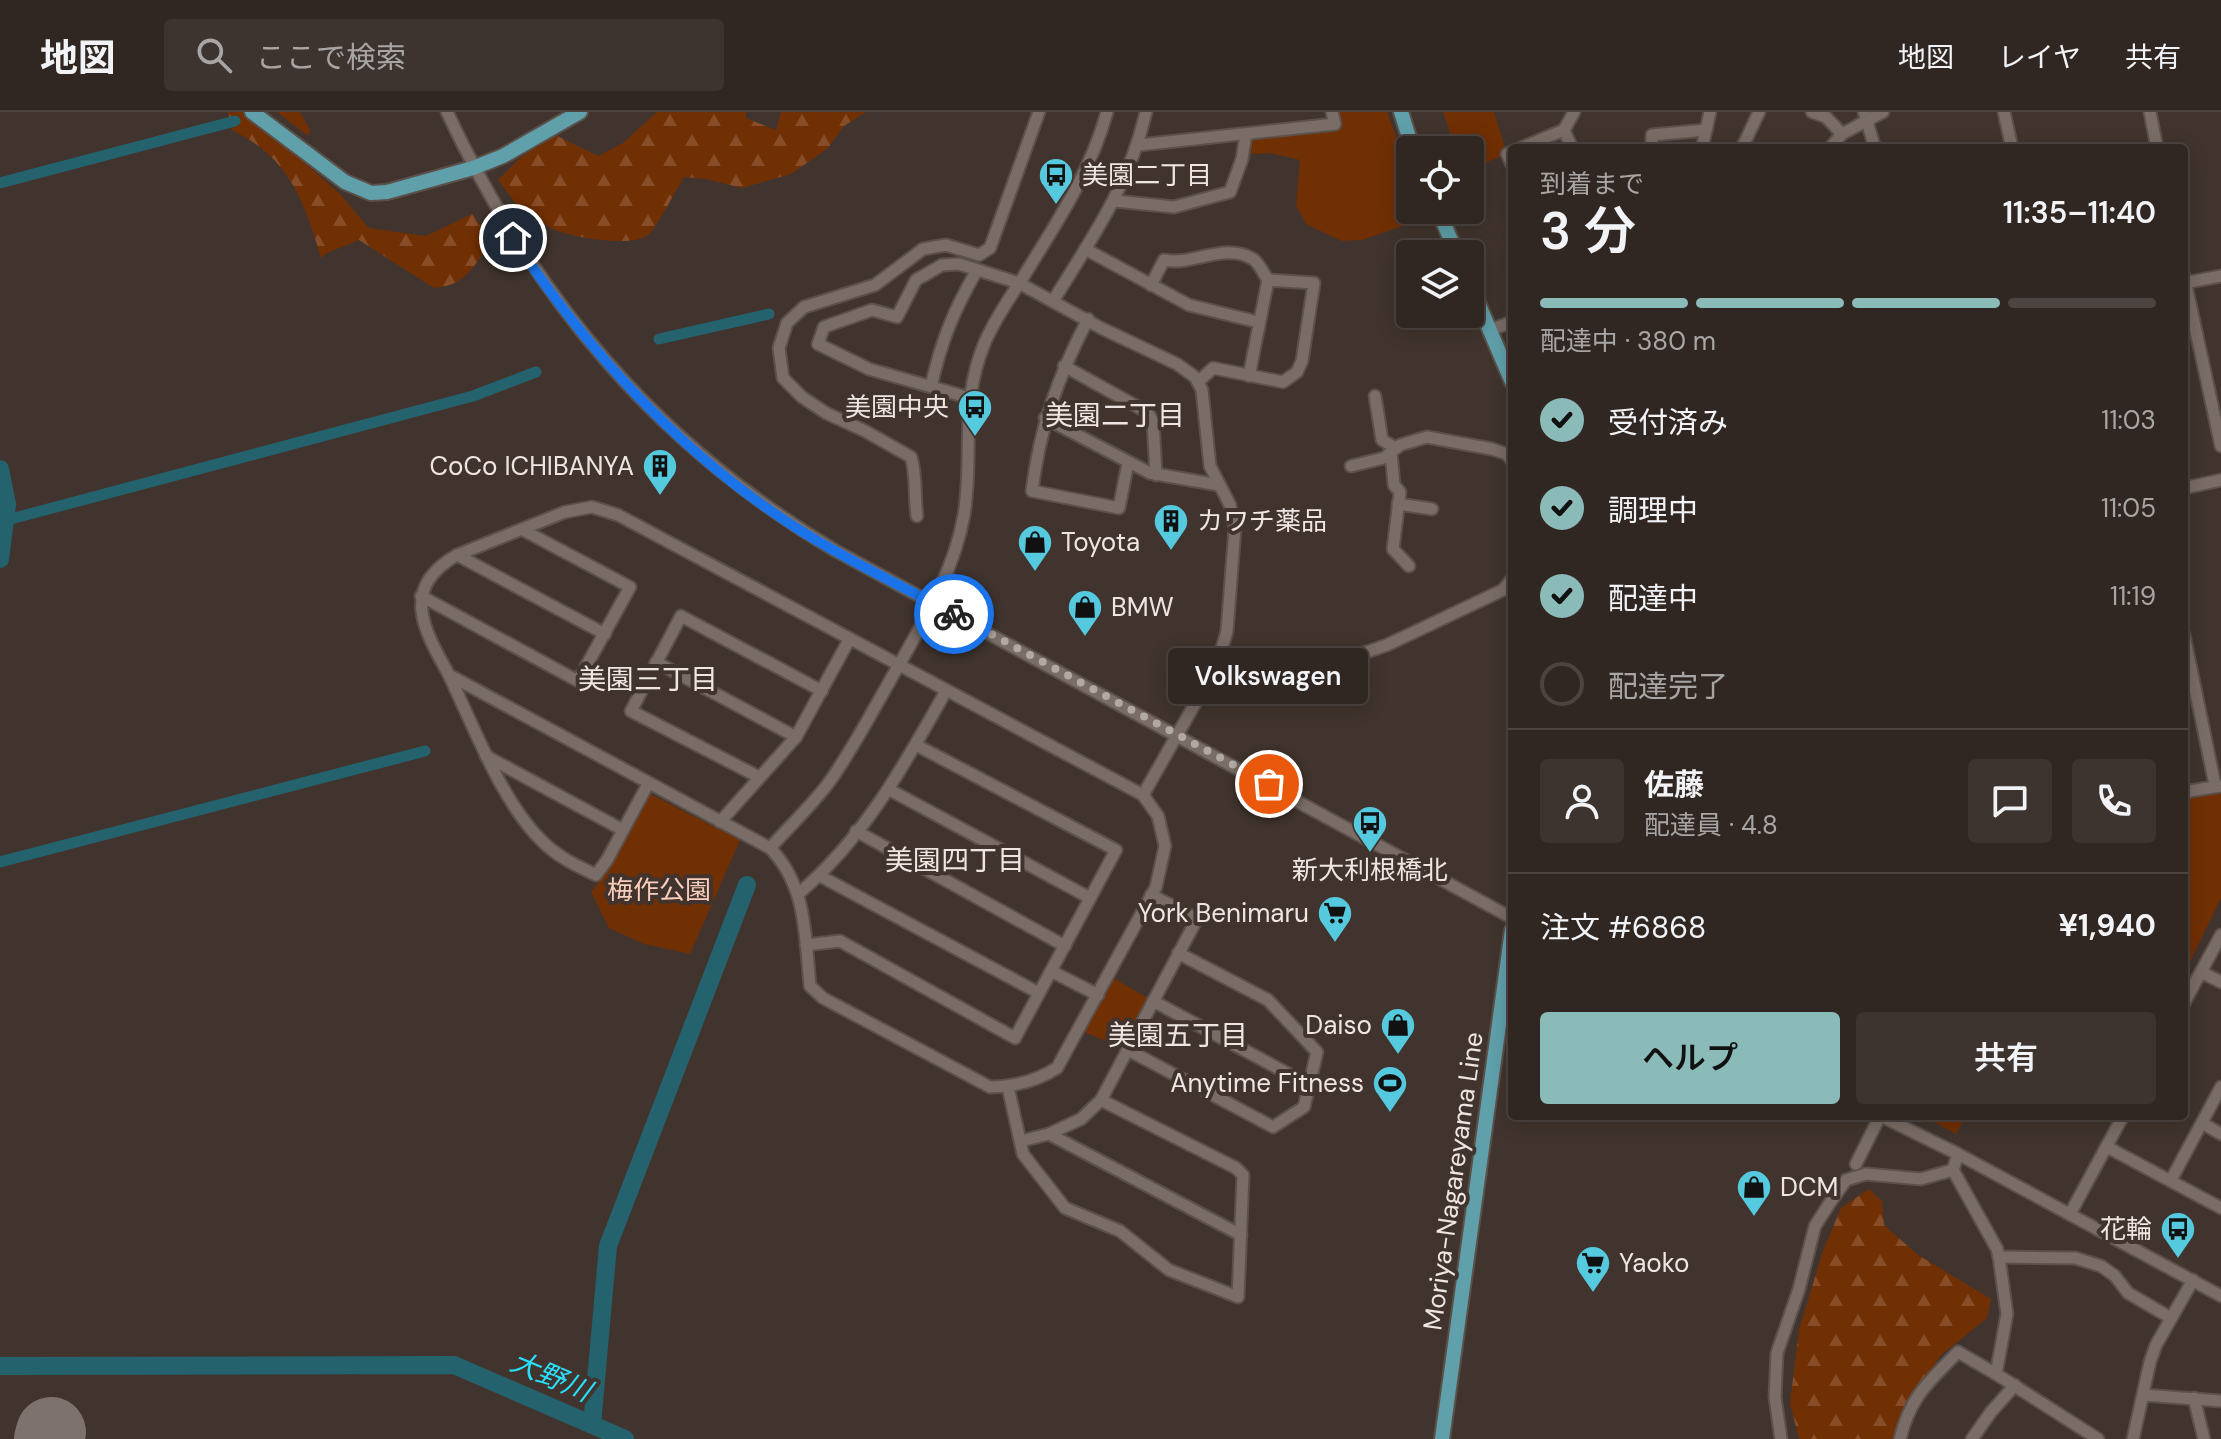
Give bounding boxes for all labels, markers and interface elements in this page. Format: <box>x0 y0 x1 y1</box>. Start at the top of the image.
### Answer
search box <box>164 19 724 91</box>
text: 地図 <box>40 33 116 83</box>
icon: search <box>192 33 236 77</box>
text: ここで検索 <box>256 38 406 77</box>
text: 地図 <box>1898 39 1954 76</box>
text: レイヤ <box>1998 39 2081 76</box>
text: 共有 <box>2125 39 2181 76</box>
map controls <box>1396 136 1484 328</box>
button: locate <box>1396 136 1484 224</box>
bus stop icon: 美園二丁目 <box>1037 156 1075 206</box>
place label: 美園二丁目 <box>1082 158 1212 192</box>
text: 到着まで <box>1540 167 1644 201</box>
text: 11:35–11:40 <box>2003 193 2156 232</box>
text: 3 分 <box>1540 197 1636 265</box>
pin <box>479 204 547 272</box>
icon: home <box>491 216 535 260</box>
button: layers <box>1396 240 1484 328</box>
text: 配達中 · 380 m <box>1540 324 1716 358</box>
bus stop icon: 美園中央 <box>956 388 994 438</box>
place label: 美園中央 <box>845 390 949 424</box>
district label: 美園二丁目 <box>1045 397 1185 434</box>
icon: check <box>1540 398 1584 442</box>
text: 受付済み <box>1608 403 1728 442</box>
text: 11:03 <box>2101 403 2156 437</box>
building icon: CoCo ICHIBANYA <box>641 447 679 497</box>
place label: CoCo ICHIBANYA <box>429 449 634 483</box>
icon: check <box>1540 486 1584 530</box>
text: 調理中 <box>1608 491 1698 530</box>
text: 11:05 <box>2101 491 2156 525</box>
building icon: カワチ薬品 <box>1152 502 1190 552</box>
place label: カワチ薬品 <box>1197 504 1327 538</box>
shop icon: Toyota <box>1016 523 1054 573</box>
place label: Toyota <box>1061 525 1140 559</box>
courier <box>914 574 994 654</box>
icon: check <box>1540 574 1584 618</box>
text: 配達中 <box>1608 579 1698 618</box>
text: 11:19 <box>2110 579 2156 613</box>
shop icon: BMW <box>1066 588 1104 638</box>
place label: BMW <box>1111 590 1174 624</box>
icon: bike <box>932 592 976 636</box>
callout: Volkswagen <box>1169 648 1369 704</box>
text: Volkswagen <box>1195 659 1341 693</box>
district label: 美園三丁目 <box>578 661 718 698</box>
text: 配達完了 <box>1608 667 1728 706</box>
pin <box>1235 750 1303 818</box>
button: person <box>1540 759 1624 843</box>
button: chat <box>1968 759 2052 843</box>
button: phone <box>2072 759 2156 843</box>
icon: bag <box>1247 762 1291 806</box>
text: 佐藤 <box>1644 765 1704 804</box>
bus stop icon: 新大利根橋北 <box>1351 804 1389 854</box>
text: 配達員 · 4.8 <box>1644 808 1778 842</box>
district label: 美園四丁目 <box>885 842 1025 879</box>
place label: 新大利根橋北 <box>1292 853 1448 887</box>
park label: 梅作公園 <box>607 873 711 907</box>
supermarket icon: York Benimaru <box>1316 894 1354 944</box>
place label: York Benimaru <box>1138 896 1309 930</box>
text: ¥1,940 <box>2059 906 2156 945</box>
text: 注文 #6868 <box>1540 908 1706 947</box>
shop icon: Daiso <box>1379 1006 1417 1056</box>
place label: Daiso <box>1305 1008 1372 1042</box>
button: ヘルプ <box>1540 1012 1840 1104</box>
button: 共有 <box>1856 1012 2156 1104</box>
district label: 美園五丁目 <box>1108 1017 1248 1054</box>
street label: Moriya-Nagareyama Line <box>1415 1030 1491 1332</box>
sports icon: Anytime Fitness <box>1371 1064 1409 1114</box>
place label: Anytime Fitness <box>1170 1066 1364 1100</box>
shop icon: DCM <box>1735 1168 1773 1218</box>
place label: DCM <box>1780 1170 1838 1204</box>
bus stop icon: 花輪 <box>2159 1210 2197 1260</box>
place label: 花輪 <box>2100 1212 2152 1246</box>
supermarket icon: Yaoko <box>1574 1244 1612 1294</box>
place label: Yaoko <box>1619 1246 1689 1280</box>
water label: 大野川 <box>505 1343 599 1411</box>

